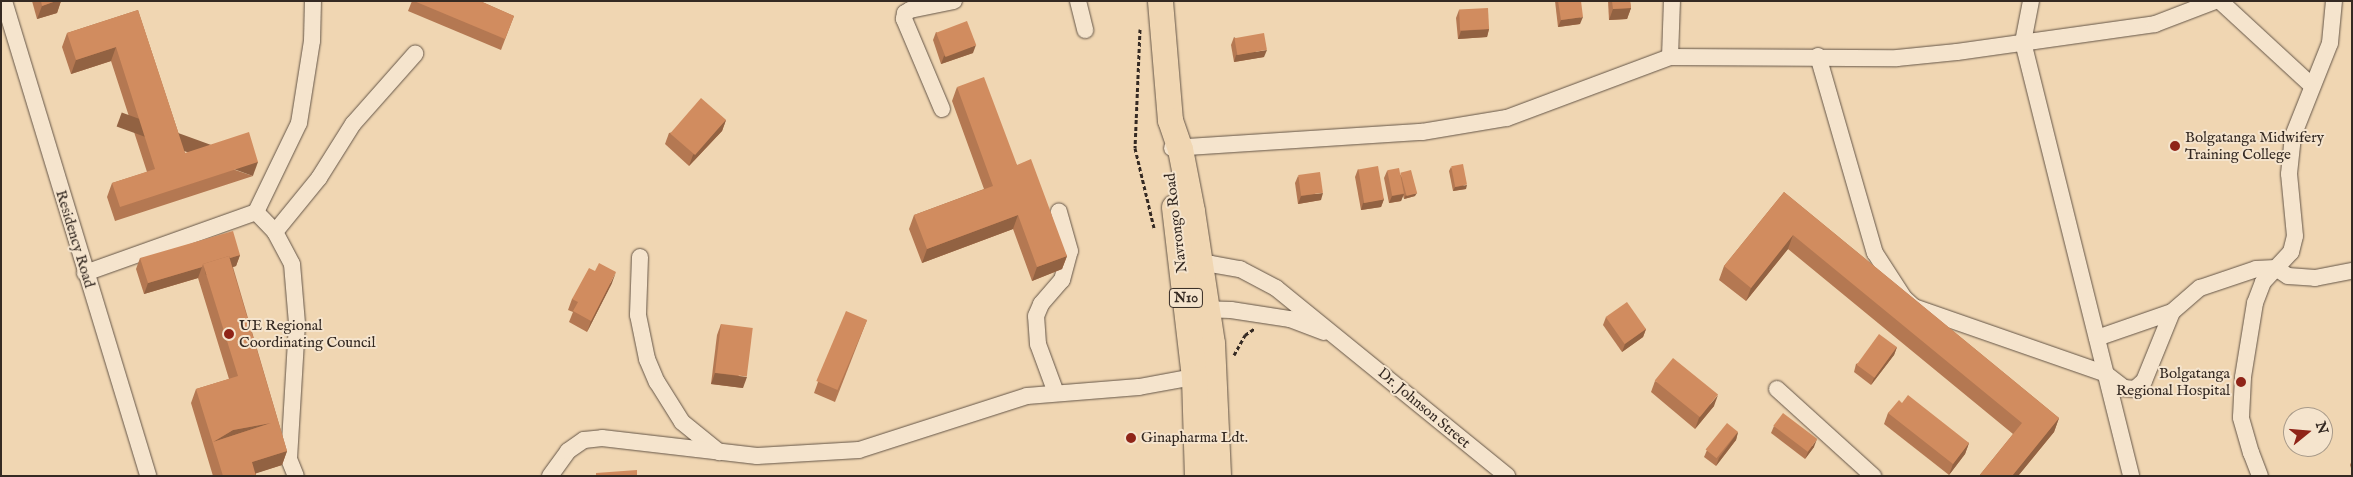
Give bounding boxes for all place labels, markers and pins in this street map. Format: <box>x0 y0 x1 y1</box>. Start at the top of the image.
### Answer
place label: Bolgatanga Midwifery Training College <box>2185 128 2324 163</box>
marker: Bolgatanga Midwifery Training College <box>2169 140 2181 152</box>
place label: UE Regional Coordinating Council <box>239 316 375 351</box>
marker: UE Regional Coordinating Council <box>223 328 235 340</box>
place label: Bolgatanga Regional Hospital <box>2116 364 2230 399</box>
marker: Bolgatanga Regional Hospital <box>2234 375 2248 389</box>
place label: Ginapharma Ldt. <box>1141 429 1248 447</box>
marker: Ginapharma Ldt. <box>1125 432 1137 444</box>

